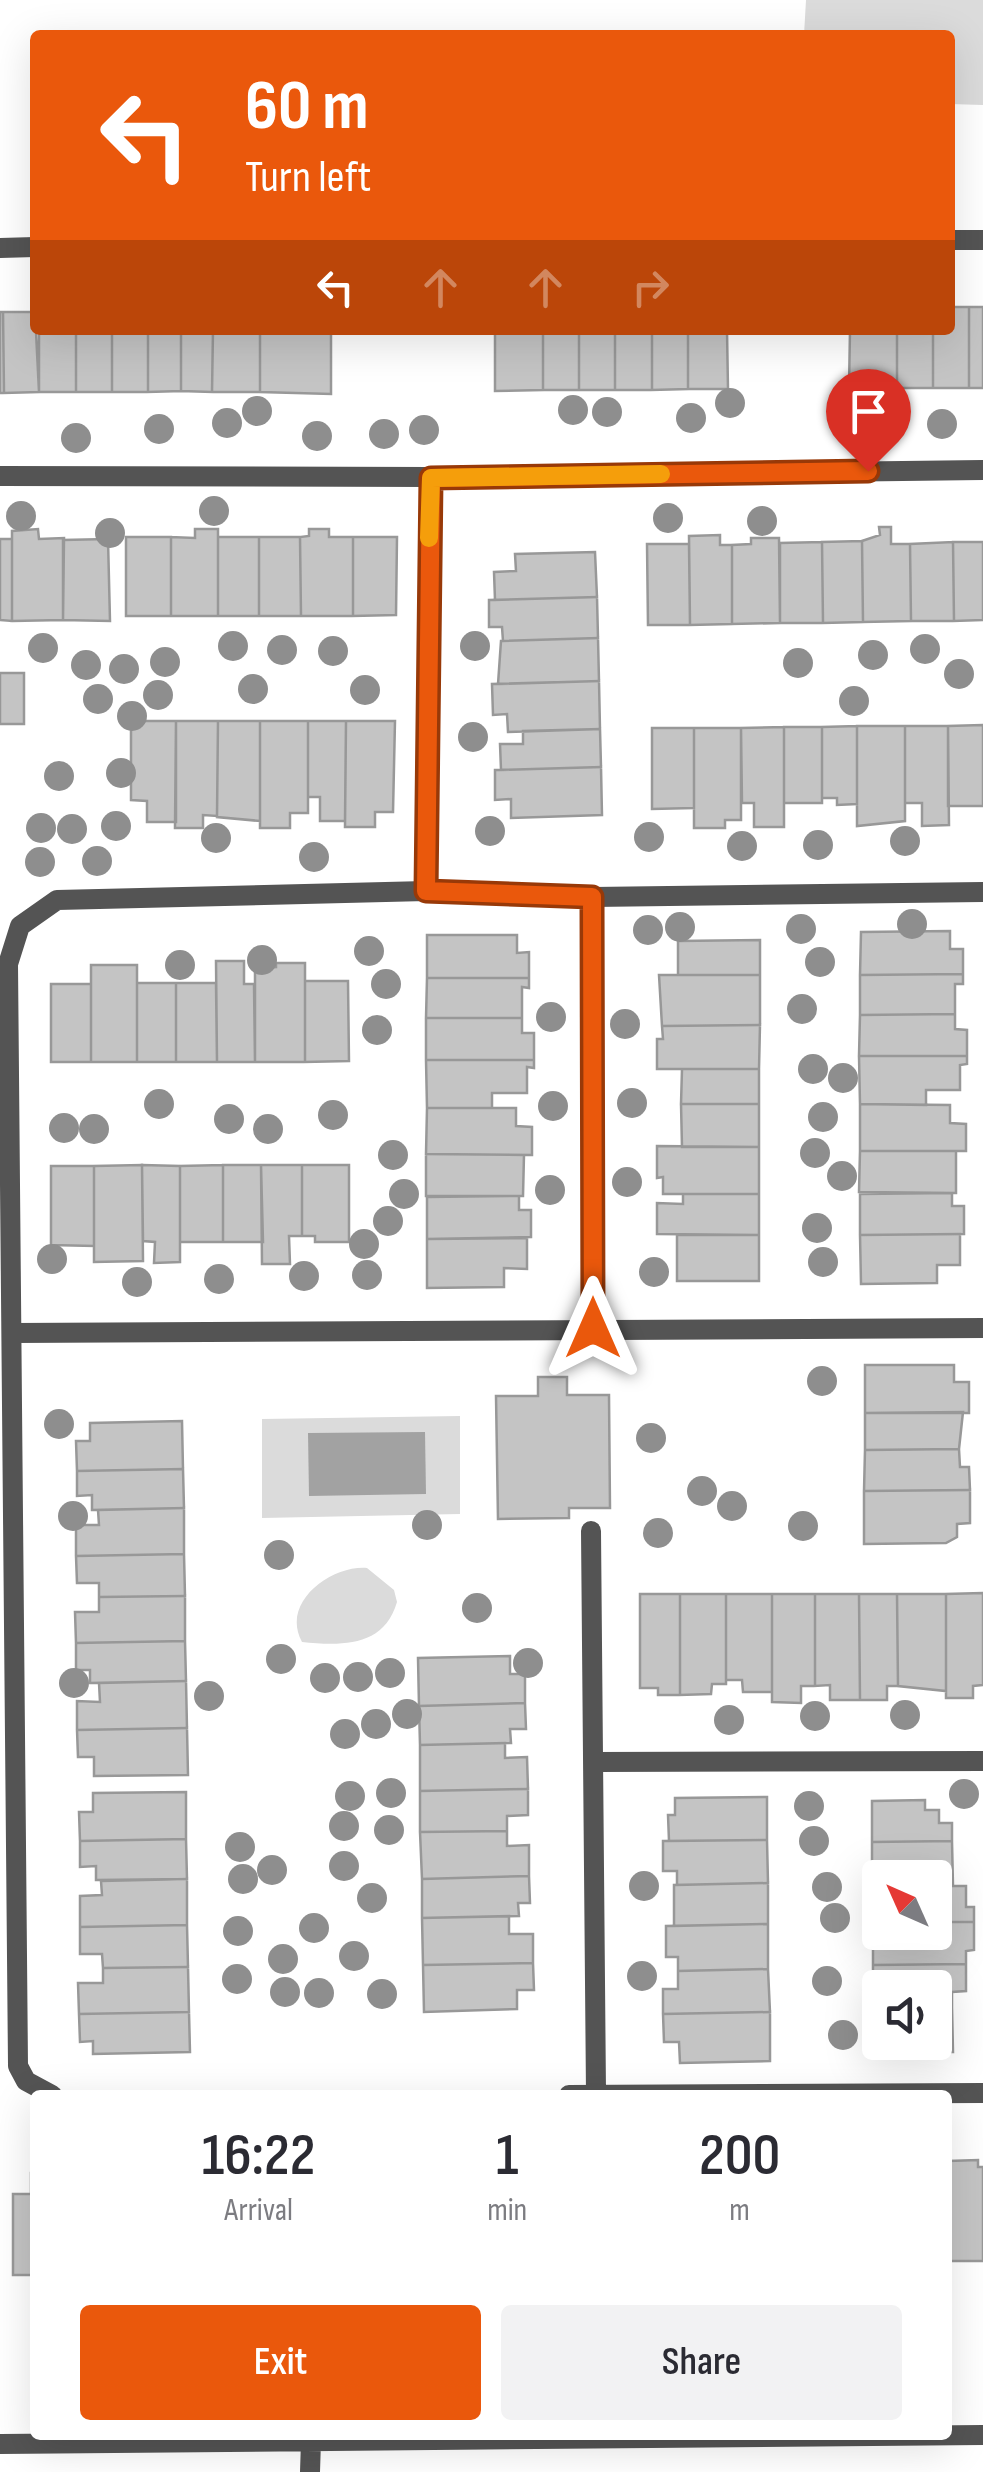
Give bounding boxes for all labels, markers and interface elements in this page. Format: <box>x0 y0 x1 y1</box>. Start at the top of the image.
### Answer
text: 60 m <box>245 65 369 149</box>
icon: left <box>80 70 210 200</box>
text: Turn left <box>245 150 371 205</box>
icon: left <box>308 260 363 315</box>
icon: ahead <box>413 260 468 315</box>
icon: ahead <box>518 260 573 315</box>
icon: right <box>623 260 678 315</box>
pin <box>826 369 911 472</box>
icon: arrive <box>841 384 896 439</box>
position arrow <box>541 1276 645 1380</box>
north arrow <box>862 1860 952 1950</box>
map controls <box>862 1860 952 2060</box>
button: sound <box>862 1970 952 2060</box>
text: 16:22 <box>202 2120 315 2192</box>
text: 1 <box>496 2120 518 2192</box>
text: 200 <box>699 2120 780 2192</box>
text: Arrival <box>224 2191 293 2230</box>
text: min <box>487 2191 527 2230</box>
text: m <box>729 2191 750 2230</box>
button: Exit <box>80 2305 481 2420</box>
button: Share <box>501 2305 902 2420</box>

